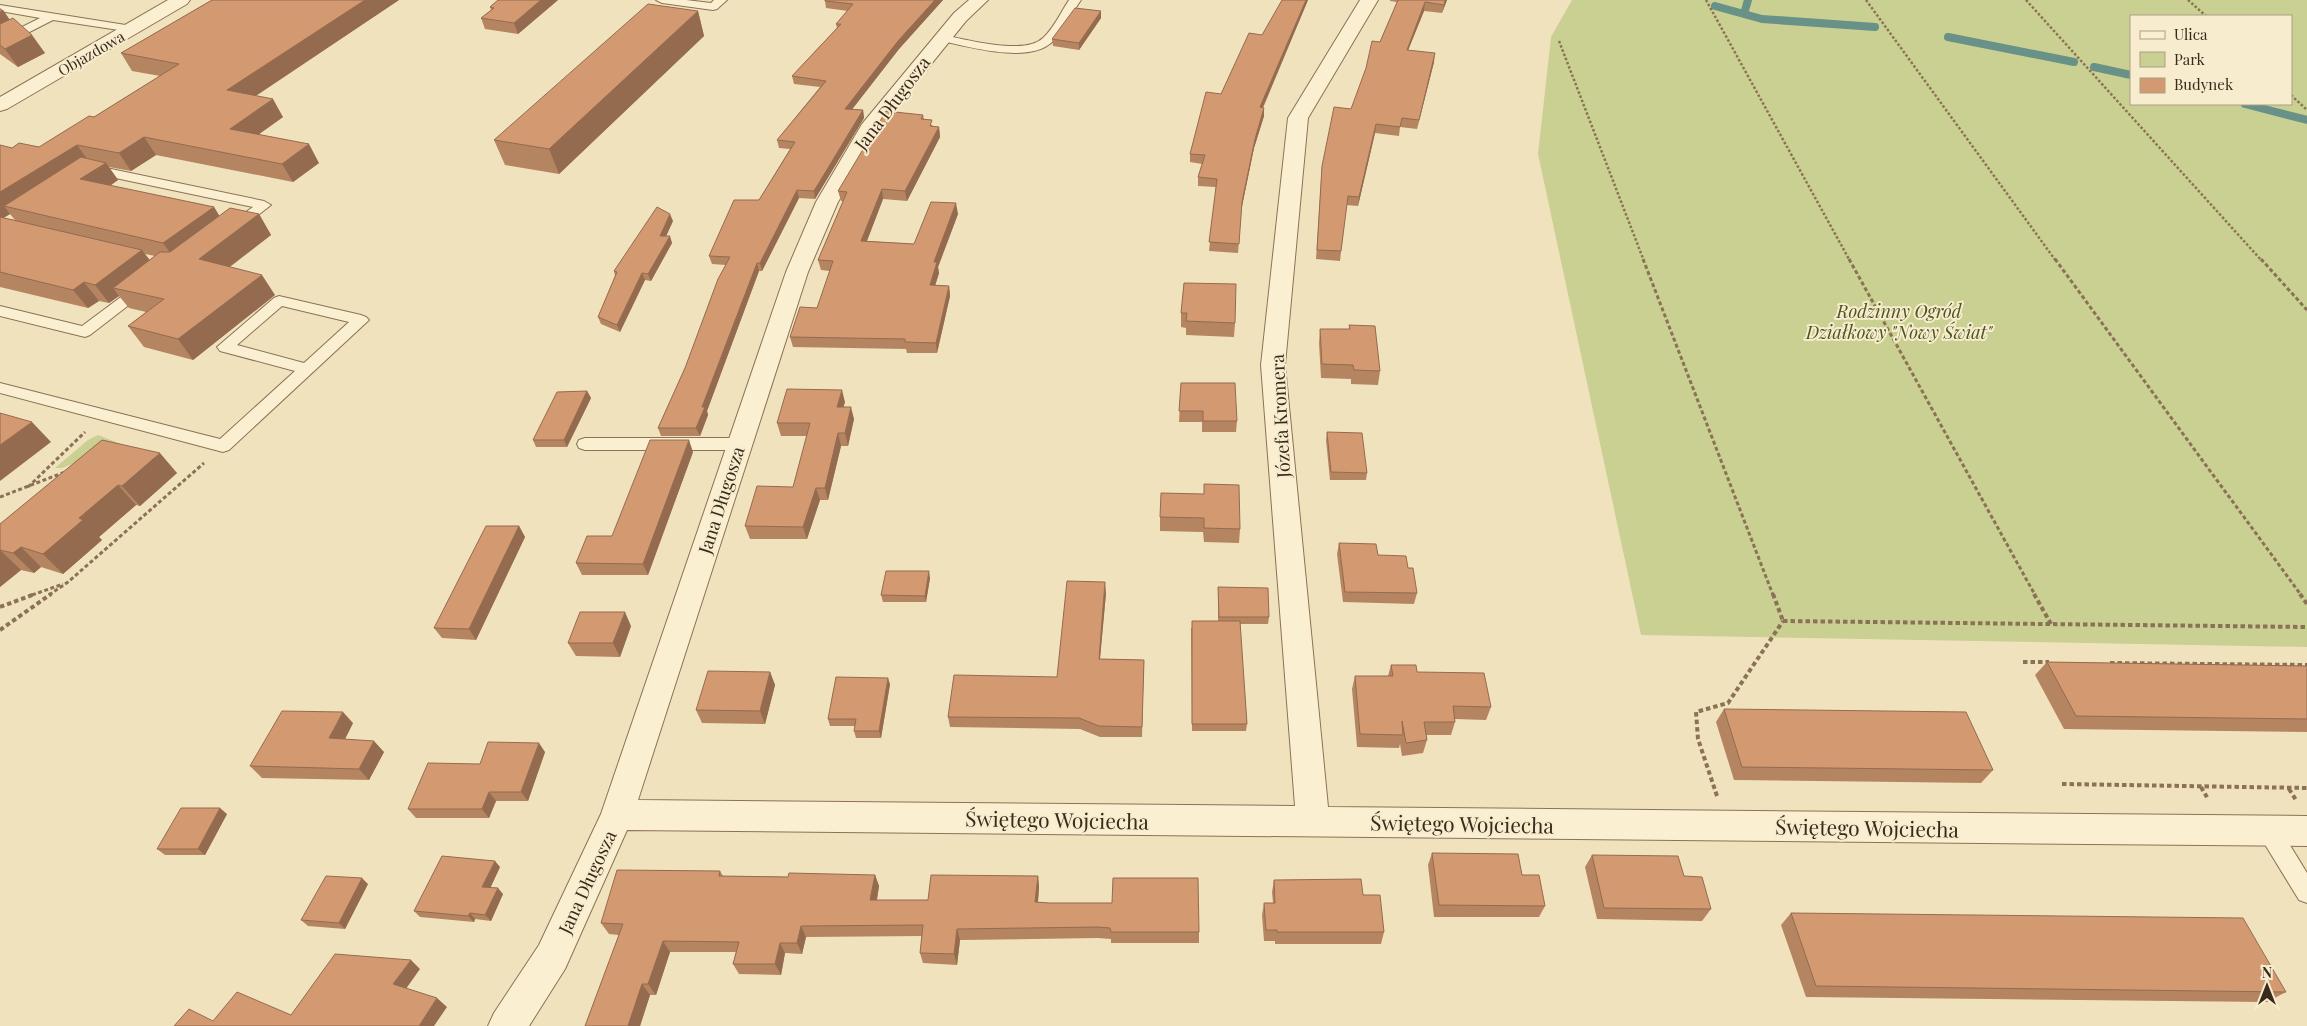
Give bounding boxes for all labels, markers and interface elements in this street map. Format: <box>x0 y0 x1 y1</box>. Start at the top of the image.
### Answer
legend <box>2130 15 2292 105</box>
text: Ulica <box>2174 24 2208 44</box>
street label: Objazdowa <box>54 26 128 80</box>
text: Park <box>2174 49 2206 69</box>
street label: Jana Długosza <box>848 51 935 156</box>
text: Budynek <box>2174 74 2234 94</box>
park label: Rodzinny Ogród Działkowy "Nowy Świat" <box>1805 299 1994 344</box>
street label: Józefa Kromera <box>1265 354 1295 479</box>
street label: Jana Długosza <box>692 443 750 558</box>
street label: Świętego Wojciecha <box>965 803 1150 835</box>
street label: Świętego Wojciecha <box>1370 807 1555 839</box>
street label: Świętego Wojciecha <box>1775 811 1960 843</box>
street label: Jana Długosza <box>552 826 621 939</box>
north arrow <box>2242 961 2292 1011</box>
text: N <box>2262 963 2272 982</box>

